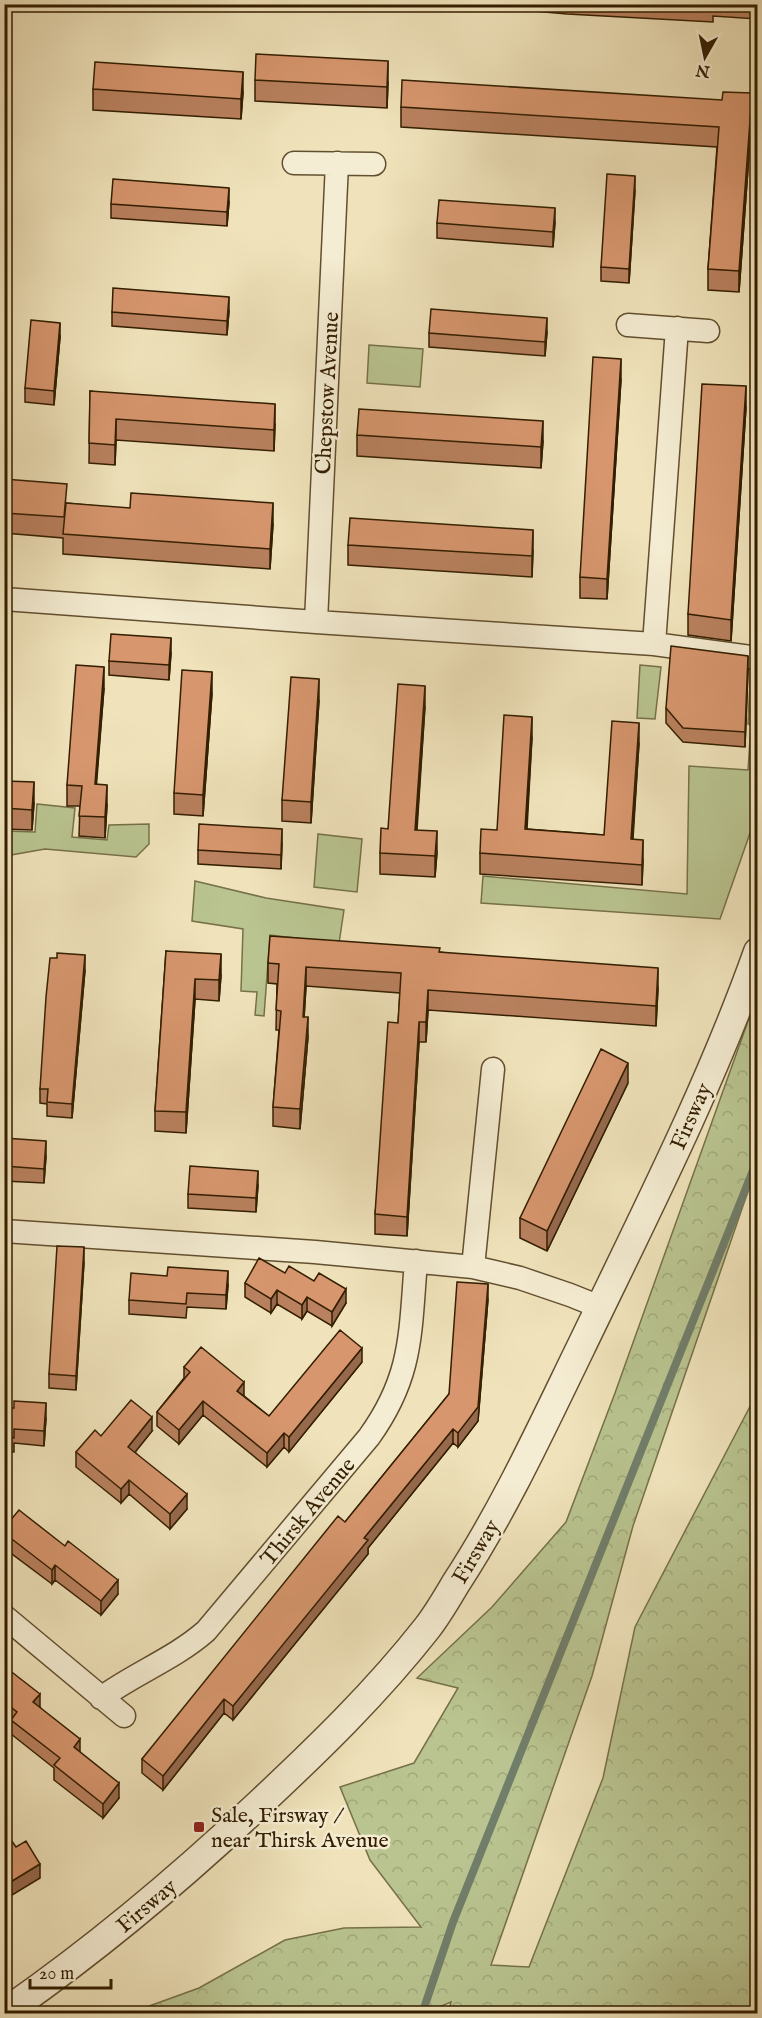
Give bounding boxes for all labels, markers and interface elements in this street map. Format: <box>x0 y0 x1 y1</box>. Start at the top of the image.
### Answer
north arrow <box>675 27 735 87</box>
text: N <box>694 59 712 81</box>
street label: Chepstow Avenue <box>310 311 346 475</box>
street label: Firsway <box>665 1079 719 1155</box>
street label: Thirsk Avenue <box>255 1452 362 1572</box>
street label: Firsway <box>447 1515 507 1589</box>
place label: Sale, Firsway / near Thirsk Avenue <box>211 1802 389 1855</box>
marker: Sale, Firsway / near Thirsk Avenue <box>192 1820 206 1834</box>
street label: Firsway <box>111 1873 183 1940</box>
scale bar <box>30 1952 111 1990</box>
text: 20 m <box>39 1963 74 1986</box>

